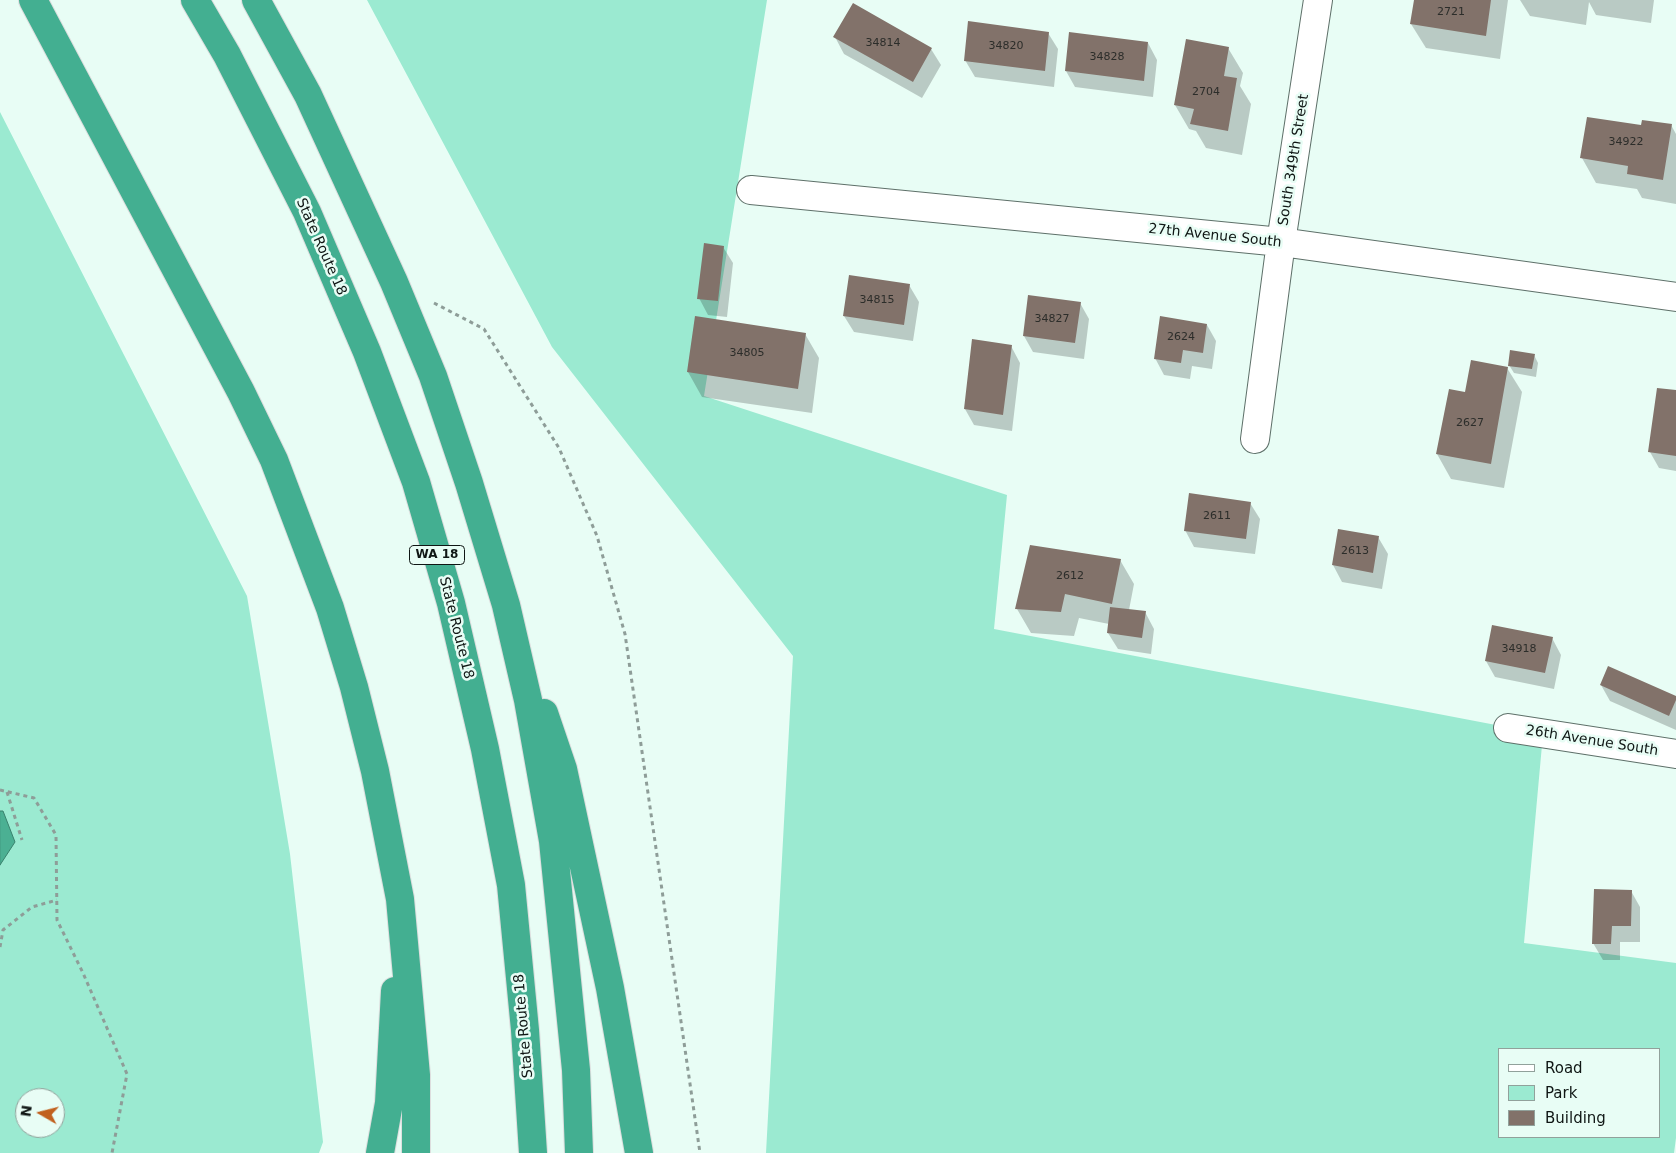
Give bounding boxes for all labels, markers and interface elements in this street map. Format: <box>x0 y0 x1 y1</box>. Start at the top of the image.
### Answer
house number: 2721 <box>1437 5 1465 19</box>
house number: 34814 <box>866 36 900 50</box>
house number: 34820 <box>989 39 1023 53</box>
house number: 34828 <box>1090 50 1124 64</box>
house number: 2704 <box>1192 85 1220 99</box>
street label: South 349th Street <box>1275 93 1313 227</box>
house number: 34922 <box>1609 135 1643 149</box>
street label: State Route 18 <box>292 196 350 298</box>
street label: 27th Avenue South <box>1148 221 1282 251</box>
house number: 34815 <box>860 293 894 307</box>
house number: 34827 <box>1035 312 1069 326</box>
house number: 2624 <box>1167 330 1195 344</box>
house number: 34805 <box>730 346 764 360</box>
house number: 2627 <box>1456 416 1484 430</box>
house number: 2611 <box>1203 509 1231 523</box>
house number: 2613 <box>1341 544 1369 558</box>
road number: WA 18 <box>410 546 464 564</box>
house number: 2612 <box>1056 569 1084 583</box>
street label: State Route 18 <box>435 575 477 681</box>
house number: 34918 <box>1502 642 1536 656</box>
street label: 26th Avenue South <box>1525 722 1659 760</box>
street label: State Route 18 <box>511 973 537 1079</box>
legend <box>1498 1048 1661 1138</box>
text: Road <box>1545 1059 1583 1077</box>
text: Park <box>1545 1084 1577 1102</box>
north arrow <box>15 1088 65 1138</box>
text: N <box>17 1104 35 1118</box>
text: Building <box>1545 1109 1606 1127</box>

